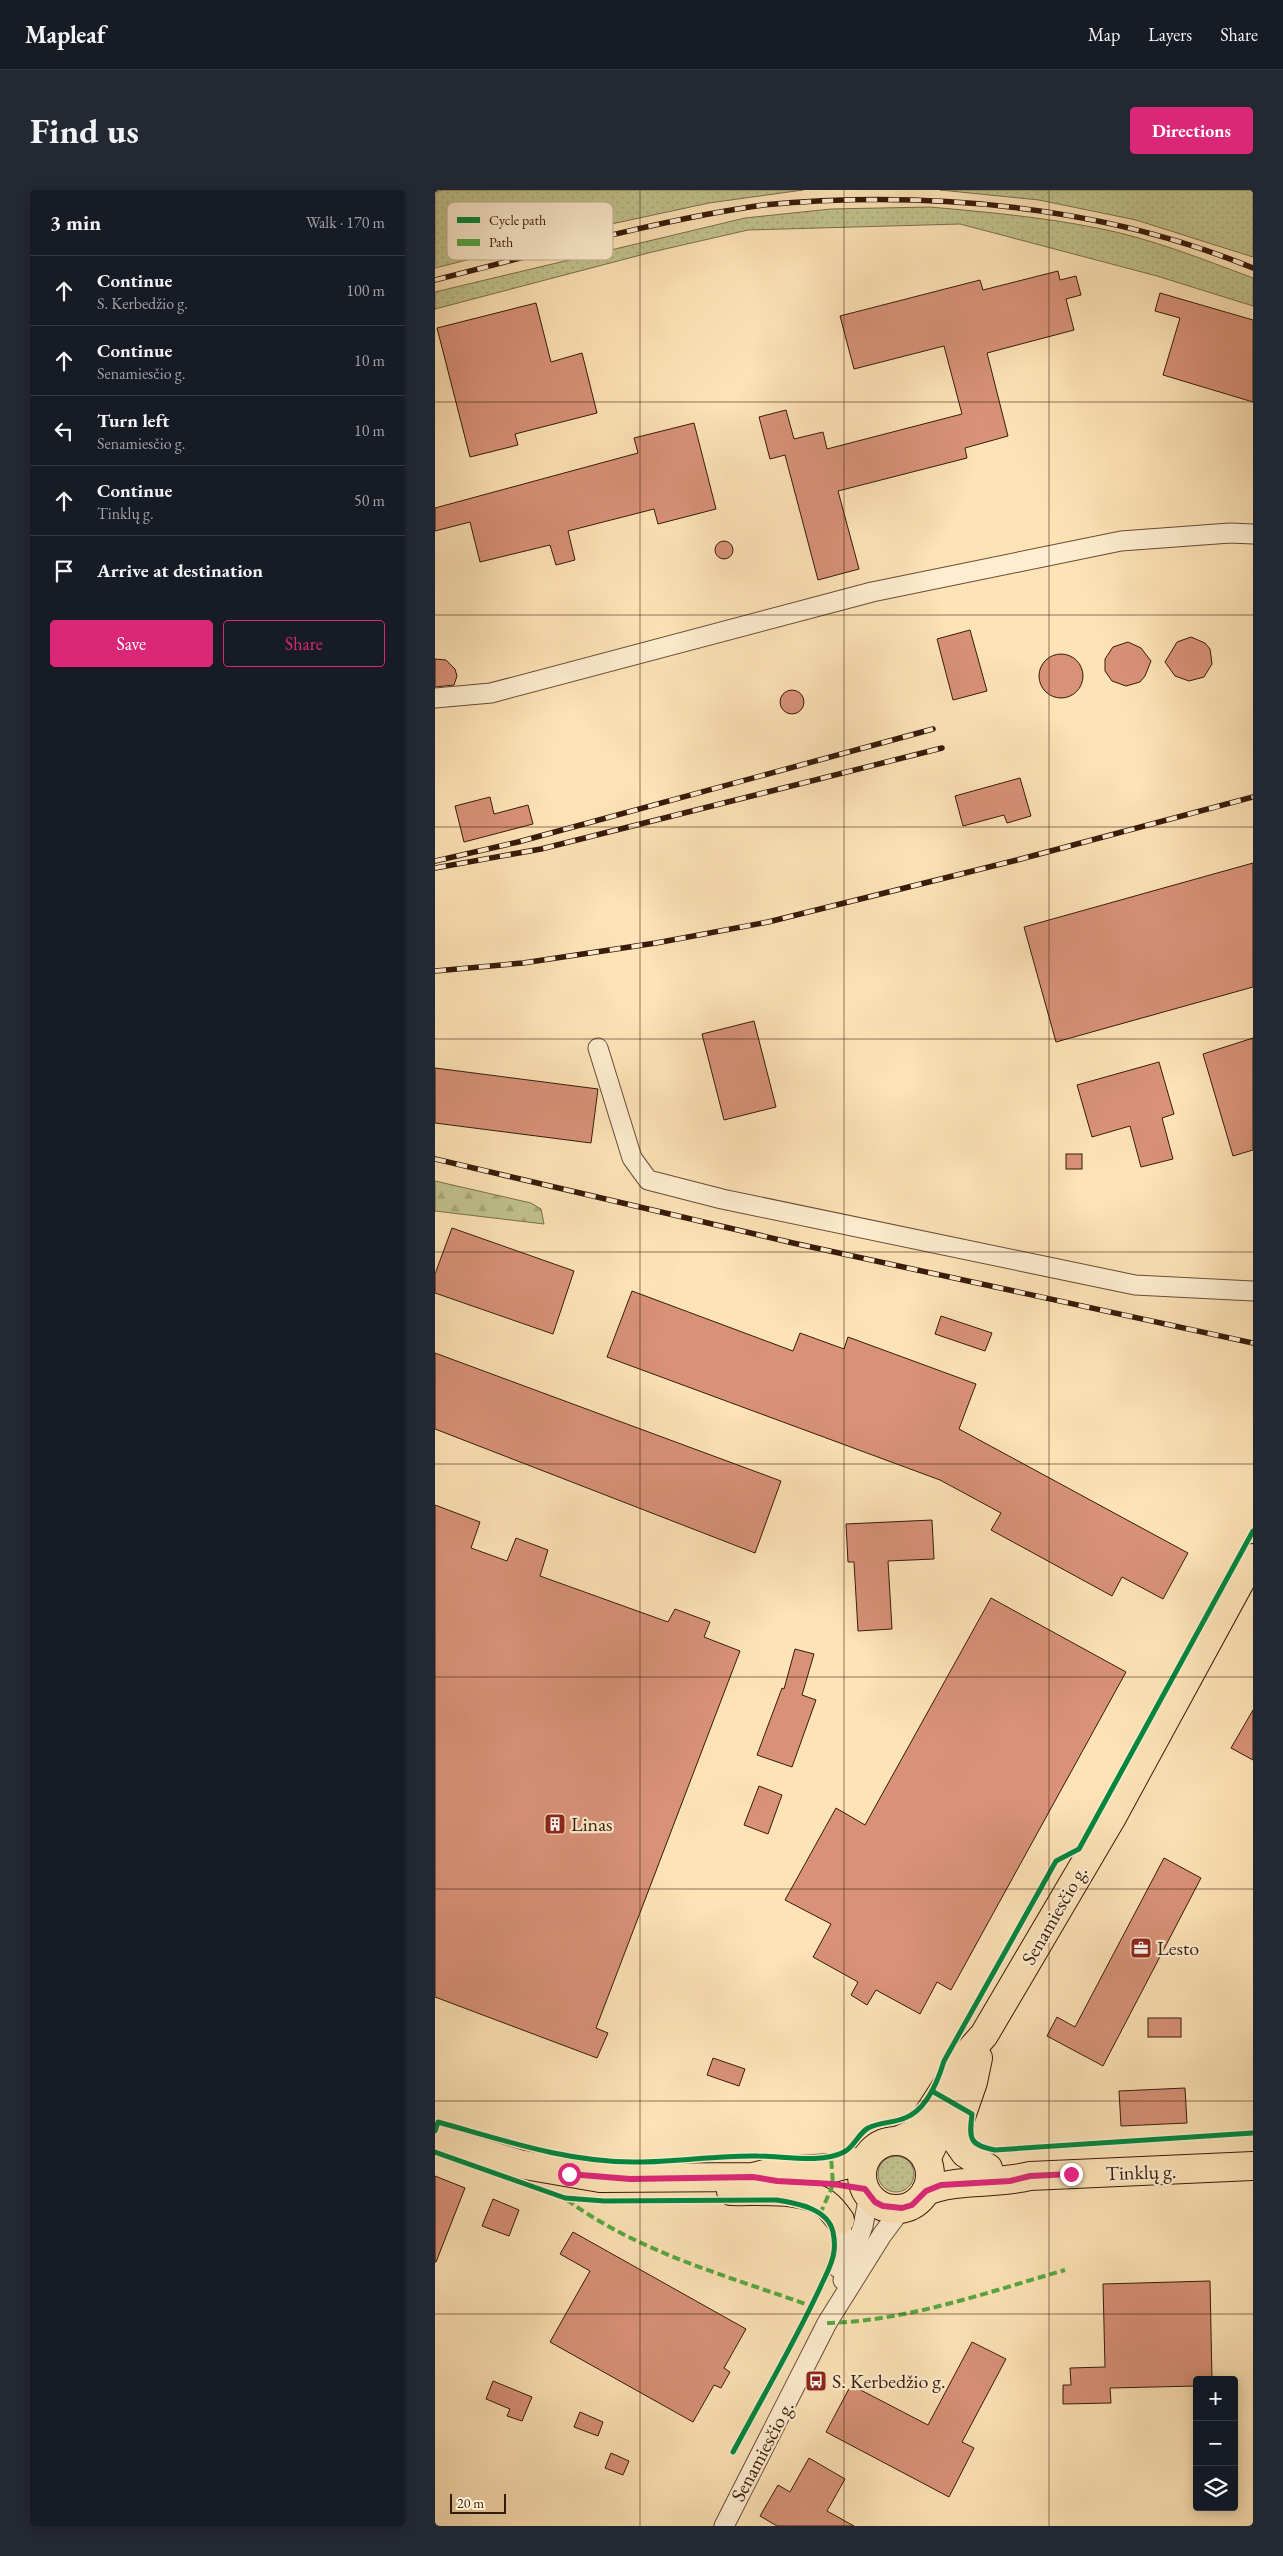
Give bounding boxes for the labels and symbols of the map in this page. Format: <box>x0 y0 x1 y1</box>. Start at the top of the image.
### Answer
legend <box>447 202 613 260</box>
text: Cycle path <box>489 211 546 229</box>
text: Path <box>489 233 513 251</box>
place label: Linas <box>571 1811 613 1837</box>
building icon: Linas <box>543 1812 567 1836</box>
street label: Senamiesčio g. <box>1015 1861 1093 1969</box>
place label: Lesto <box>1157 1935 1199 1961</box>
office icon: Lesto <box>1129 1936 1153 1960</box>
street label: Tinklų g. <box>1105 2158 1177 2186</box>
route start <box>558 2163 581 2186</box>
route end <box>1060 2163 1083 2186</box>
place label: S. Kerbedžio g. <box>832 2368 946 2394</box>
bus stop icon: S. Kerbedžio g. <box>804 2369 828 2393</box>
street label: Senamiesčio g. <box>725 2396 799 2506</box>
scale bar <box>450 2491 506 2514</box>

